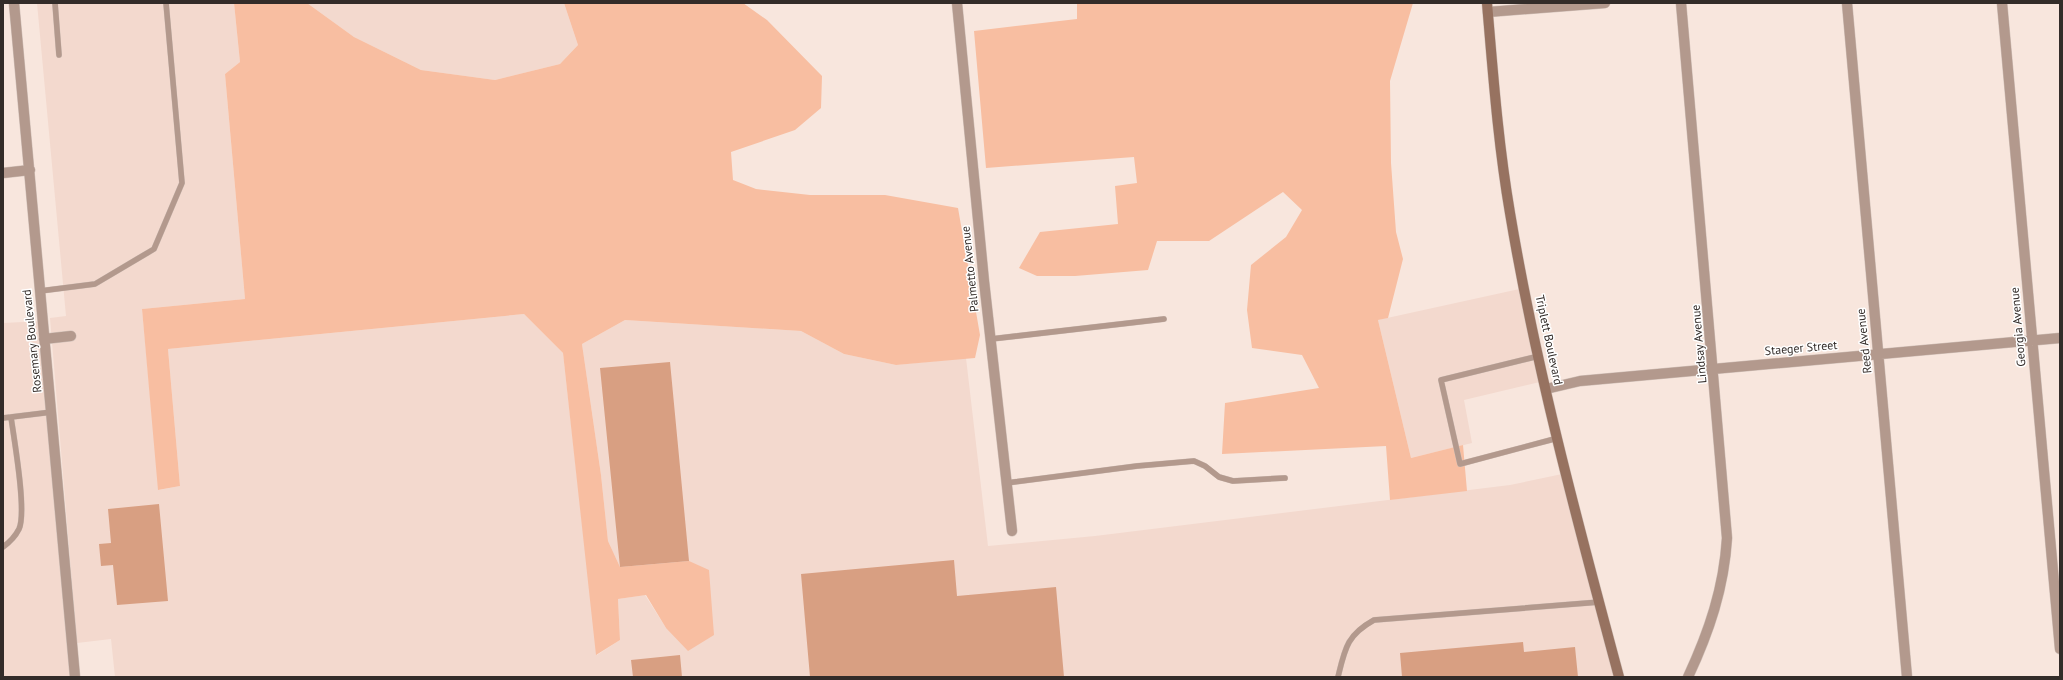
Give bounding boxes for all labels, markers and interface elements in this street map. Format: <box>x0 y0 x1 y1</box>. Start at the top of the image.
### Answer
street label: Palmetto Avenue <box>958 225 981 313</box>
street label: Georgia Avenue <box>2007 287 2028 367</box>
street label: Rosemary Boulevard <box>19 289 44 393</box>
street label: Triplett Boulevard <box>1533 294 1566 386</box>
street label: Lindsay Avenue <box>1688 304 1709 384</box>
street label: Reed Avenue <box>1853 308 1874 374</box>
street label: Staeger Street <box>1764 337 1838 358</box>

